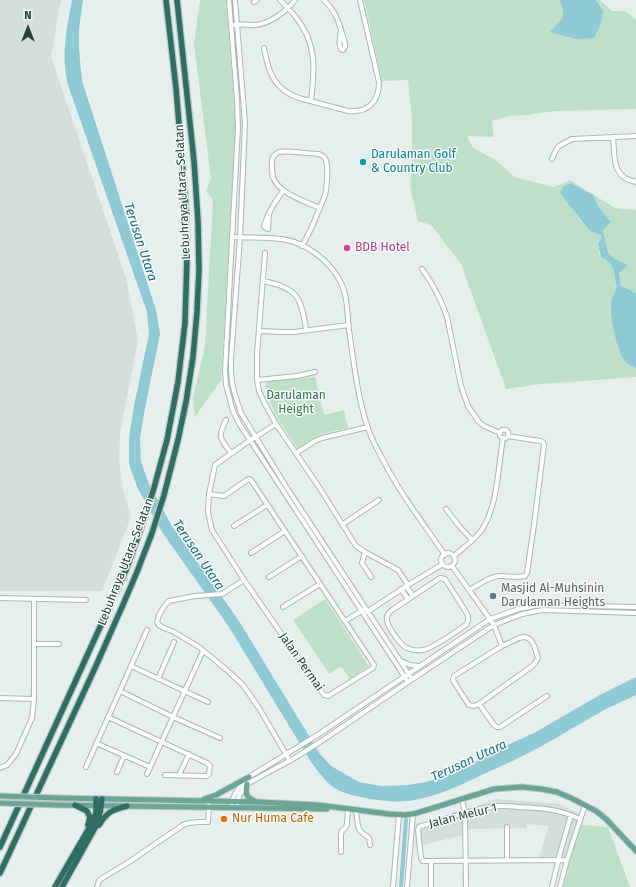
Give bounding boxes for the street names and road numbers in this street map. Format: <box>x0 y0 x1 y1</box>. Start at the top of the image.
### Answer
street label: Lebuhraya Utara–Selatan <box>172 124 194 260</box>
street label: Lebuhraya Utara–Selatan <box>95 496 157 628</box>
street label: Jalan Permai <box>276 630 326 694</box>
street label: Jalan Melur 1 <box>427 801 499 831</box>

